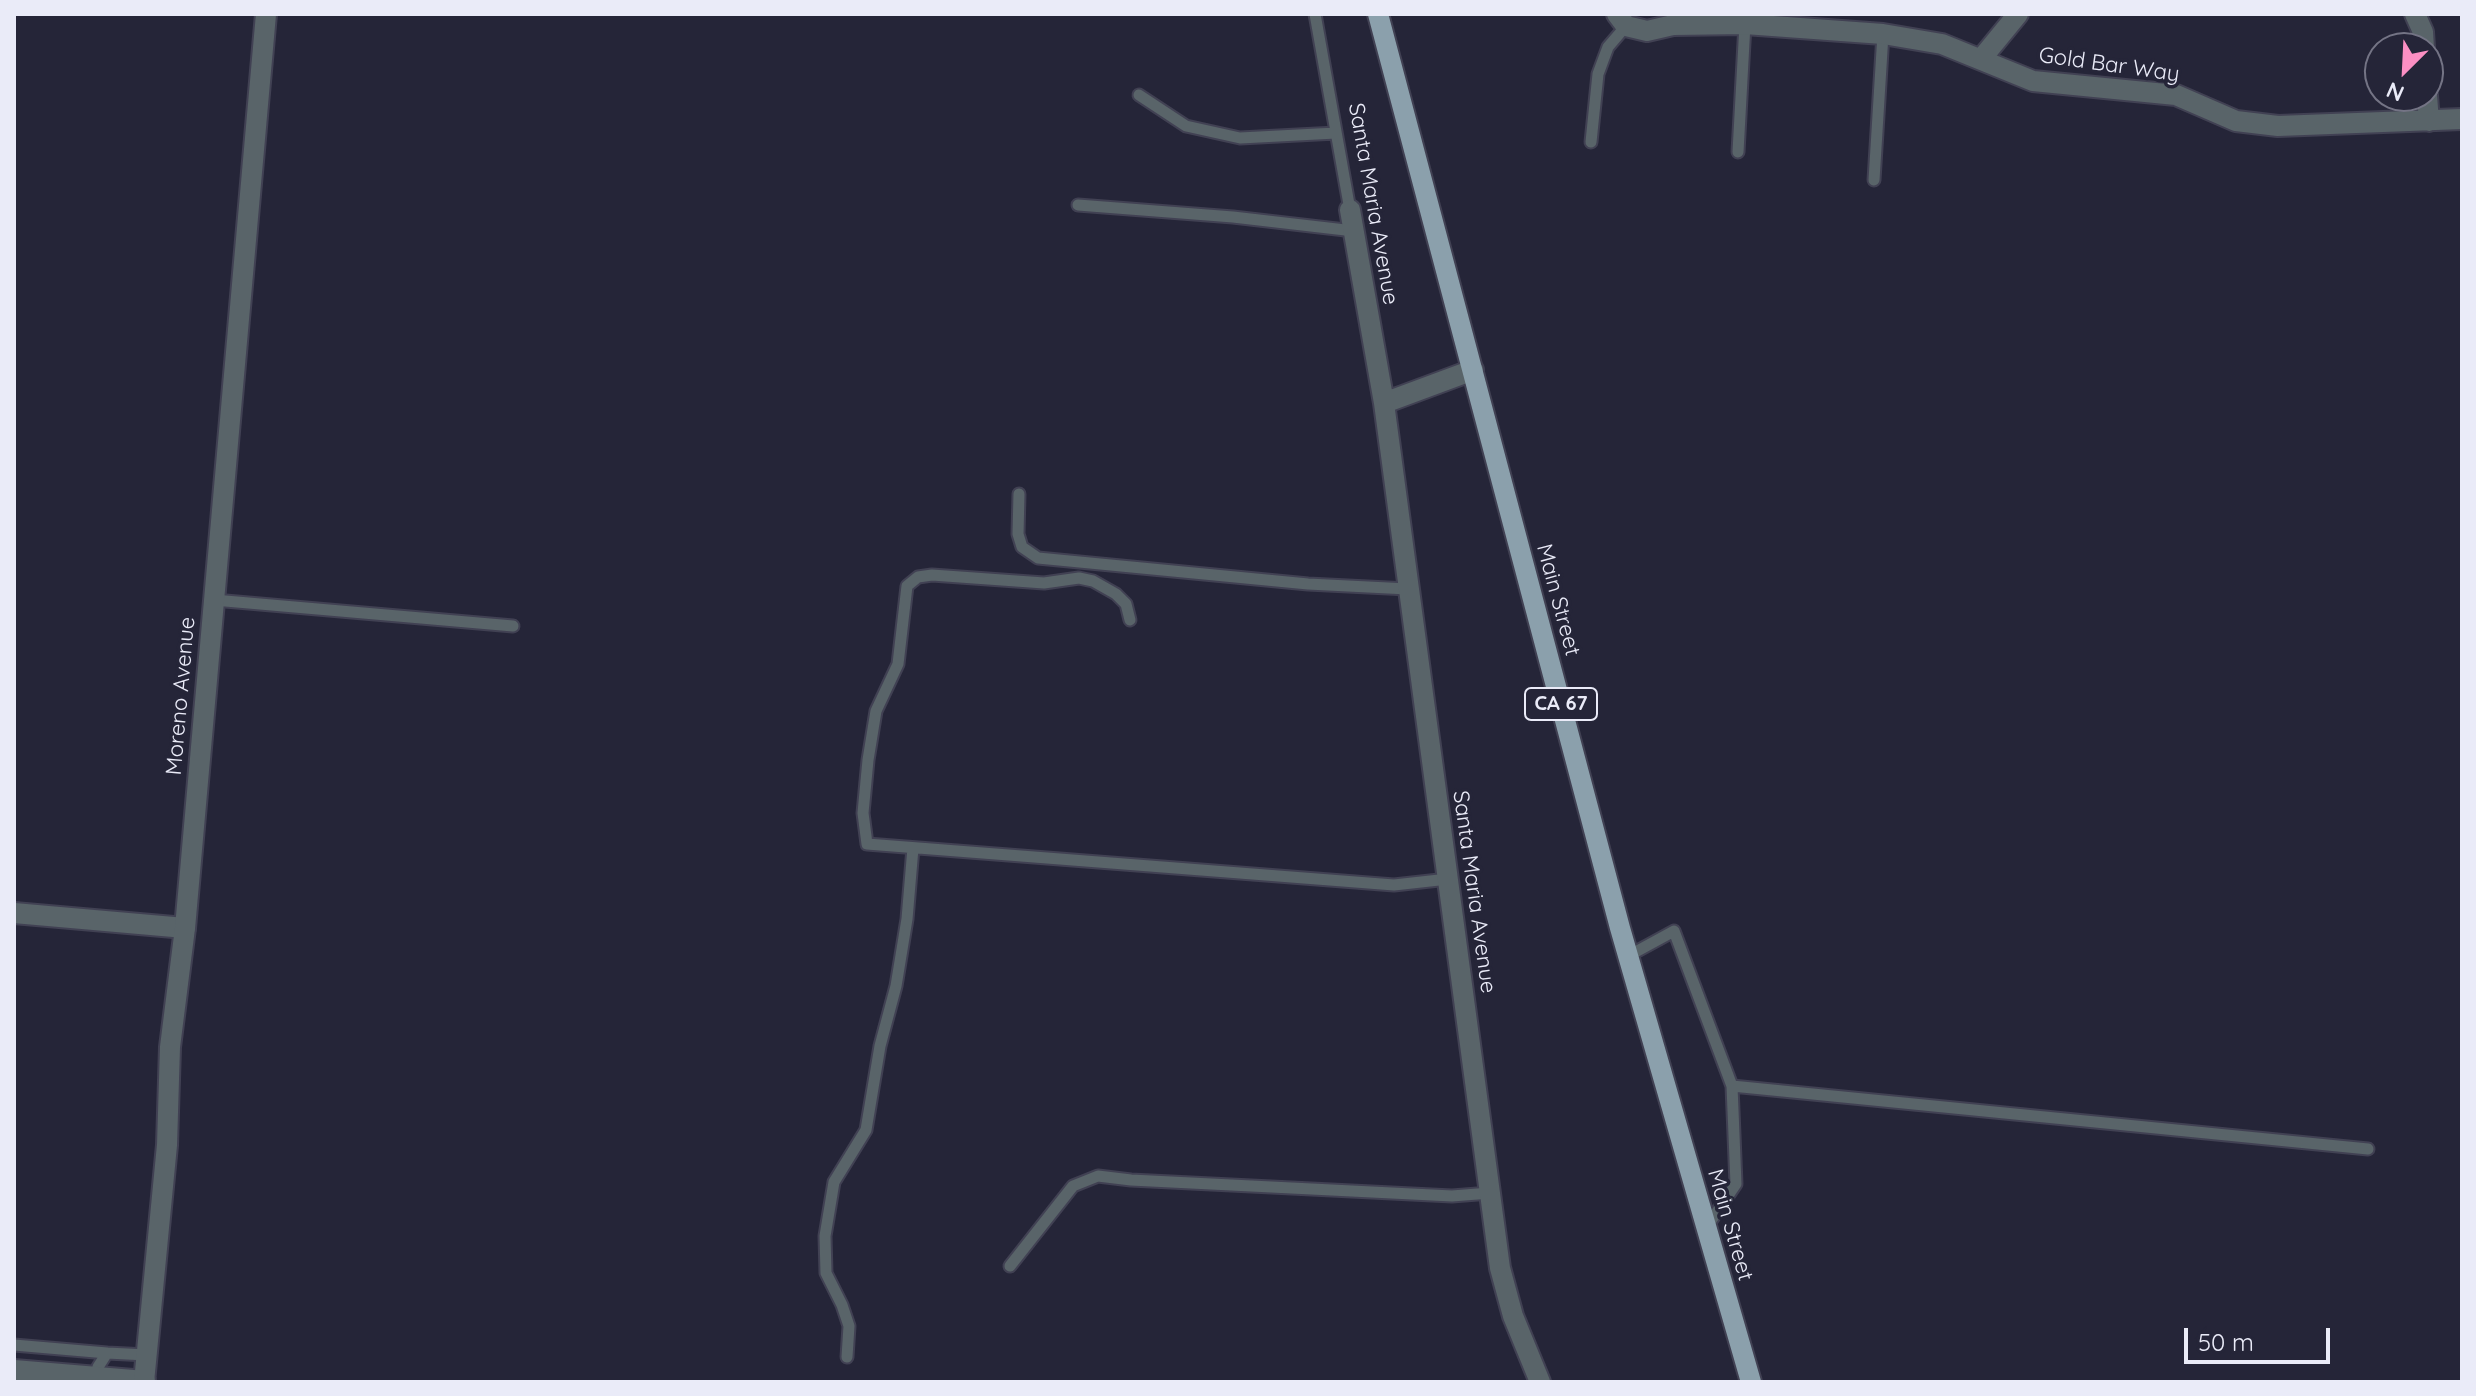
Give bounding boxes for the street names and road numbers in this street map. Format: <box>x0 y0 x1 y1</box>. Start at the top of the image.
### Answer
street label: Gold Bar Way <box>2037 42 2181 88</box>
street label: Santa Maria Avenue <box>1342 101 1404 307</box>
street label: Main Street <box>1530 541 1586 659</box>
street label: Moreno Avenue <box>161 616 201 776</box>
road number: CA 67 <box>1525 688 1597 720</box>
street label: Santa Maria Avenue <box>1447 789 1501 995</box>
street label: Main Street <box>1701 1166 1759 1284</box>

